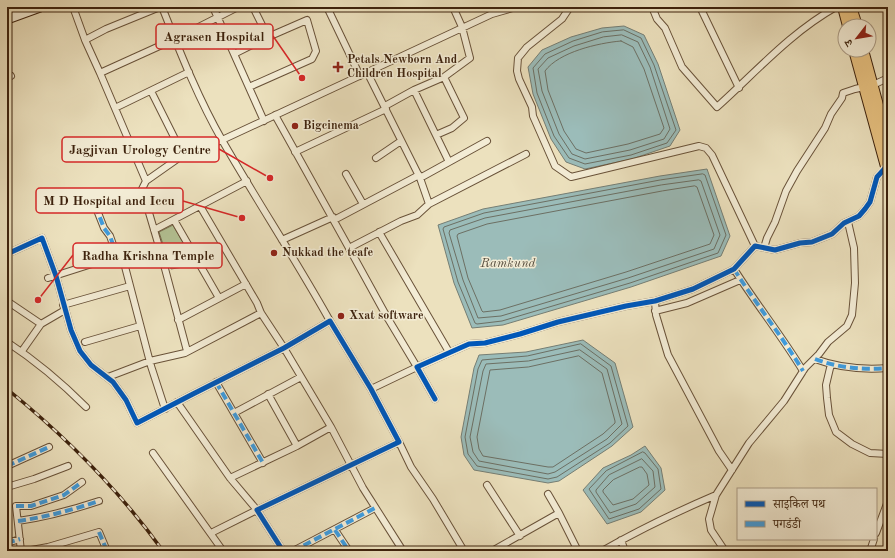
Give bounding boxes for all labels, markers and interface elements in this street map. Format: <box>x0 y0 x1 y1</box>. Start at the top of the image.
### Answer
north arrow <box>837 18 877 58</box>
callout: Agrasen Hospital <box>156 24 273 49</box>
text: Agrasen Hospital <box>164 31 264 44</box>
text: उ <box>843 36 856 48</box>
place label: Petals Newborn And Children Hospital <box>347 54 458 80</box>
marker: Petals Newborn And Children Hospital <box>332 61 344 73</box>
place label: Bigcinema <box>303 120 359 132</box>
marker: Bigcinema <box>290 121 300 131</box>
callout: Jagjivan Urology Centre <box>62 137 219 162</box>
text: Jagjivan Urology Centre <box>69 144 211 157</box>
callout: M D Hospital and Iccu <box>36 188 183 213</box>
text: M D Hospital and Iccu <box>43 195 175 208</box>
callout: Radha Krishna Temple <box>73 243 222 268</box>
place label: Nukkad the teafe <box>282 247 374 259</box>
marker: Nukkad the teafe <box>269 248 279 258</box>
text: Radha Krishna Temple <box>82 250 214 263</box>
water label: Ramkund <box>480 257 536 270</box>
place label: Xxat software <box>349 310 424 322</box>
marker: Xxat software <box>336 311 346 321</box>
legend <box>737 488 877 540</box>
text: साइकिल पथ <box>772 496 826 511</box>
text: पगडंडी <box>772 517 802 531</box>

